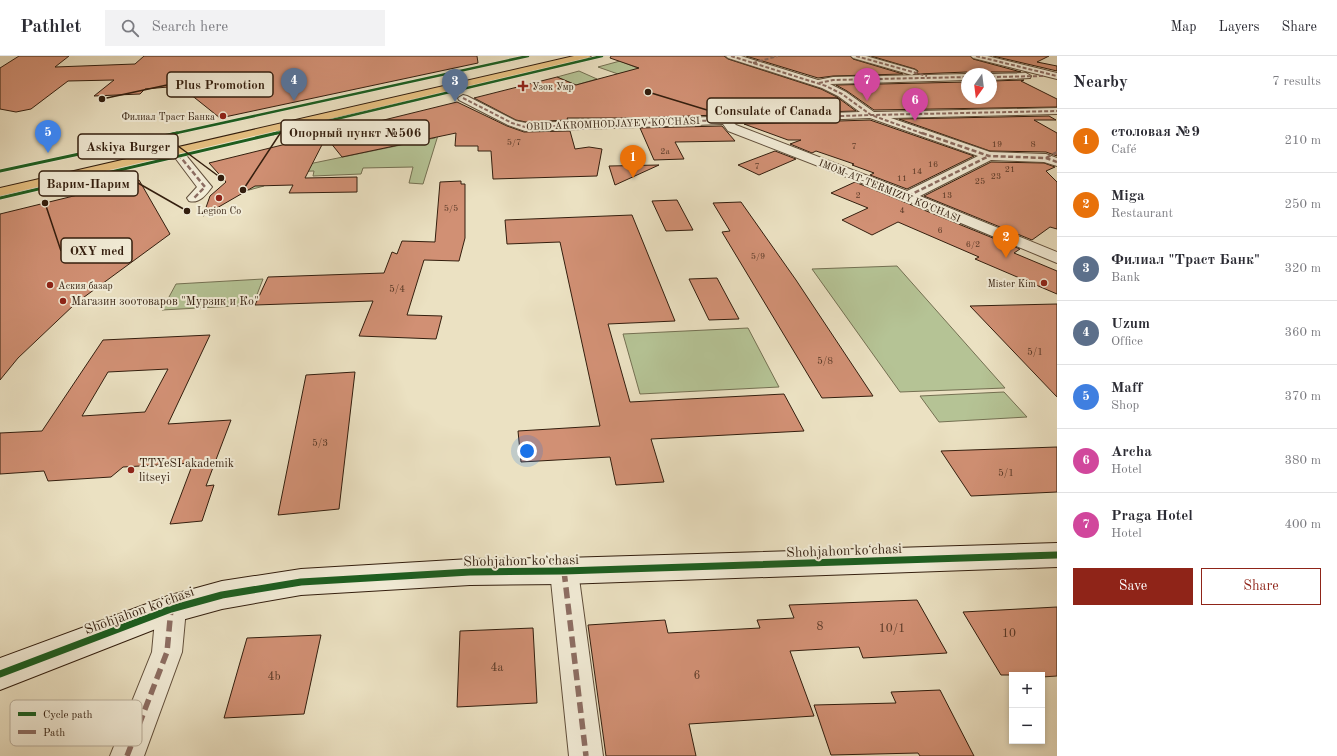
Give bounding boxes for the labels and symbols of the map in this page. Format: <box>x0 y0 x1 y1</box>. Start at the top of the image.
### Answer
pin: 4 <box>281 68 307 101</box>
pin: 7 <box>854 68 880 101</box>
north arrow <box>961 68 997 104</box>
pin: 3 <box>442 69 468 102</box>
callout: Plus Promotion <box>167 72 273 97</box>
text: Plus Promotion <box>175 79 265 92</box>
marker: Узок Умр <box>517 80 529 92</box>
place label: Узок Умр <box>532 82 574 92</box>
pin: 6 <box>902 88 928 121</box>
callout: Consulate of Canada <box>707 98 840 123</box>
text: Consulate of Canada <box>714 105 832 118</box>
marker: Филиал Траст Банка <box>218 111 228 121</box>
place label: Филиал Траст Банка <box>121 112 215 122</box>
street label: OBID AKROMHODJAYEV KO'CHASI <box>526 116 700 132</box>
pin: 5 <box>35 120 61 153</box>
callout: Опорный пункт №506 <box>281 120 429 145</box>
text: Опорный пункт №506 <box>289 127 421 140</box>
callout: Askiya Burger <box>78 134 178 159</box>
house number: 5/7 <box>507 138 521 147</box>
house number: 19 <box>992 140 1002 149</box>
house number: 8 <box>1030 140 1036 149</box>
text: Askiya Burger <box>86 141 170 154</box>
house number: 7 <box>851 142 857 151</box>
pin: 1 <box>620 145 646 178</box>
house number: 2a <box>660 147 670 156</box>
street label: IMOM-AT-TERMIZIY KO'CHASI <box>817 158 962 224</box>
house number: 16 <box>928 160 938 169</box>
house number: 7 <box>754 162 760 171</box>
house number: 21 <box>1005 165 1015 174</box>
house number: 14 <box>912 167 922 176</box>
callout: Варим-Парим <box>39 171 138 196</box>
house number: 23 <box>991 172 1001 181</box>
house number: 11 <box>897 174 907 183</box>
house number: 25 <box>975 177 985 186</box>
text: Варим-Парим <box>46 178 130 191</box>
house number: 2 <box>855 191 861 200</box>
house number: 13 <box>942 191 952 200</box>
marker: Legion Co <box>214 193 224 203</box>
house number: 5/5 <box>444 204 458 213</box>
place label: Legion Co <box>197 206 241 216</box>
house number: 4 <box>899 206 905 215</box>
pin: 2 <box>993 225 1019 258</box>
house number: 6 <box>937 226 943 235</box>
callout: OXY med <box>61 238 132 263</box>
house number: 6/2 <box>966 240 980 249</box>
text: OXY med <box>70 245 124 258</box>
house number: 5/9 <box>751 252 765 261</box>
marker: Mister Kim <box>1039 278 1049 288</box>
place label: Mister Kim <box>987 279 1036 289</box>
marker: Аския базар <box>45 280 55 290</box>
place label: Аския базар <box>58 281 113 291</box>
house number: 5/4 <box>389 284 405 294</box>
marker: Магазин зоотоваров "Мурзик и Ко" <box>58 296 68 306</box>
place label: Магазин зоотоваров "Мурзик и Ко" <box>71 296 259 308</box>
house number: 5/1 <box>1027 347 1043 357</box>
house number: 5/8 <box>817 356 833 366</box>
house number: 5/3 <box>312 438 328 448</box>
your location <box>517 441 537 461</box>
place label: TTYeSI akademik litseyi <box>139 458 234 484</box>
marker: TTYeSI akademik litseyi <box>126 465 136 475</box>
house number: 5/1 <box>998 468 1014 478</box>
street label: Shohjahon koʻchasi <box>786 541 902 560</box>
street label: Shohjahon koʻchasi <box>463 552 579 569</box>
street label: Shohjahon koʻchasi <box>82 584 196 637</box>
house number: 8 <box>817 621 824 633</box>
house number: 10/1 <box>879 623 905 635</box>
house number: 10 <box>1002 628 1016 640</box>
house number: 4а <box>491 662 504 674</box>
house number: 6 <box>694 670 701 682</box>
house number: 4b <box>267 671 281 683</box>
legend <box>10 700 142 746</box>
text: Cycle path <box>43 710 93 721</box>
text: Path <box>43 728 65 739</box>

